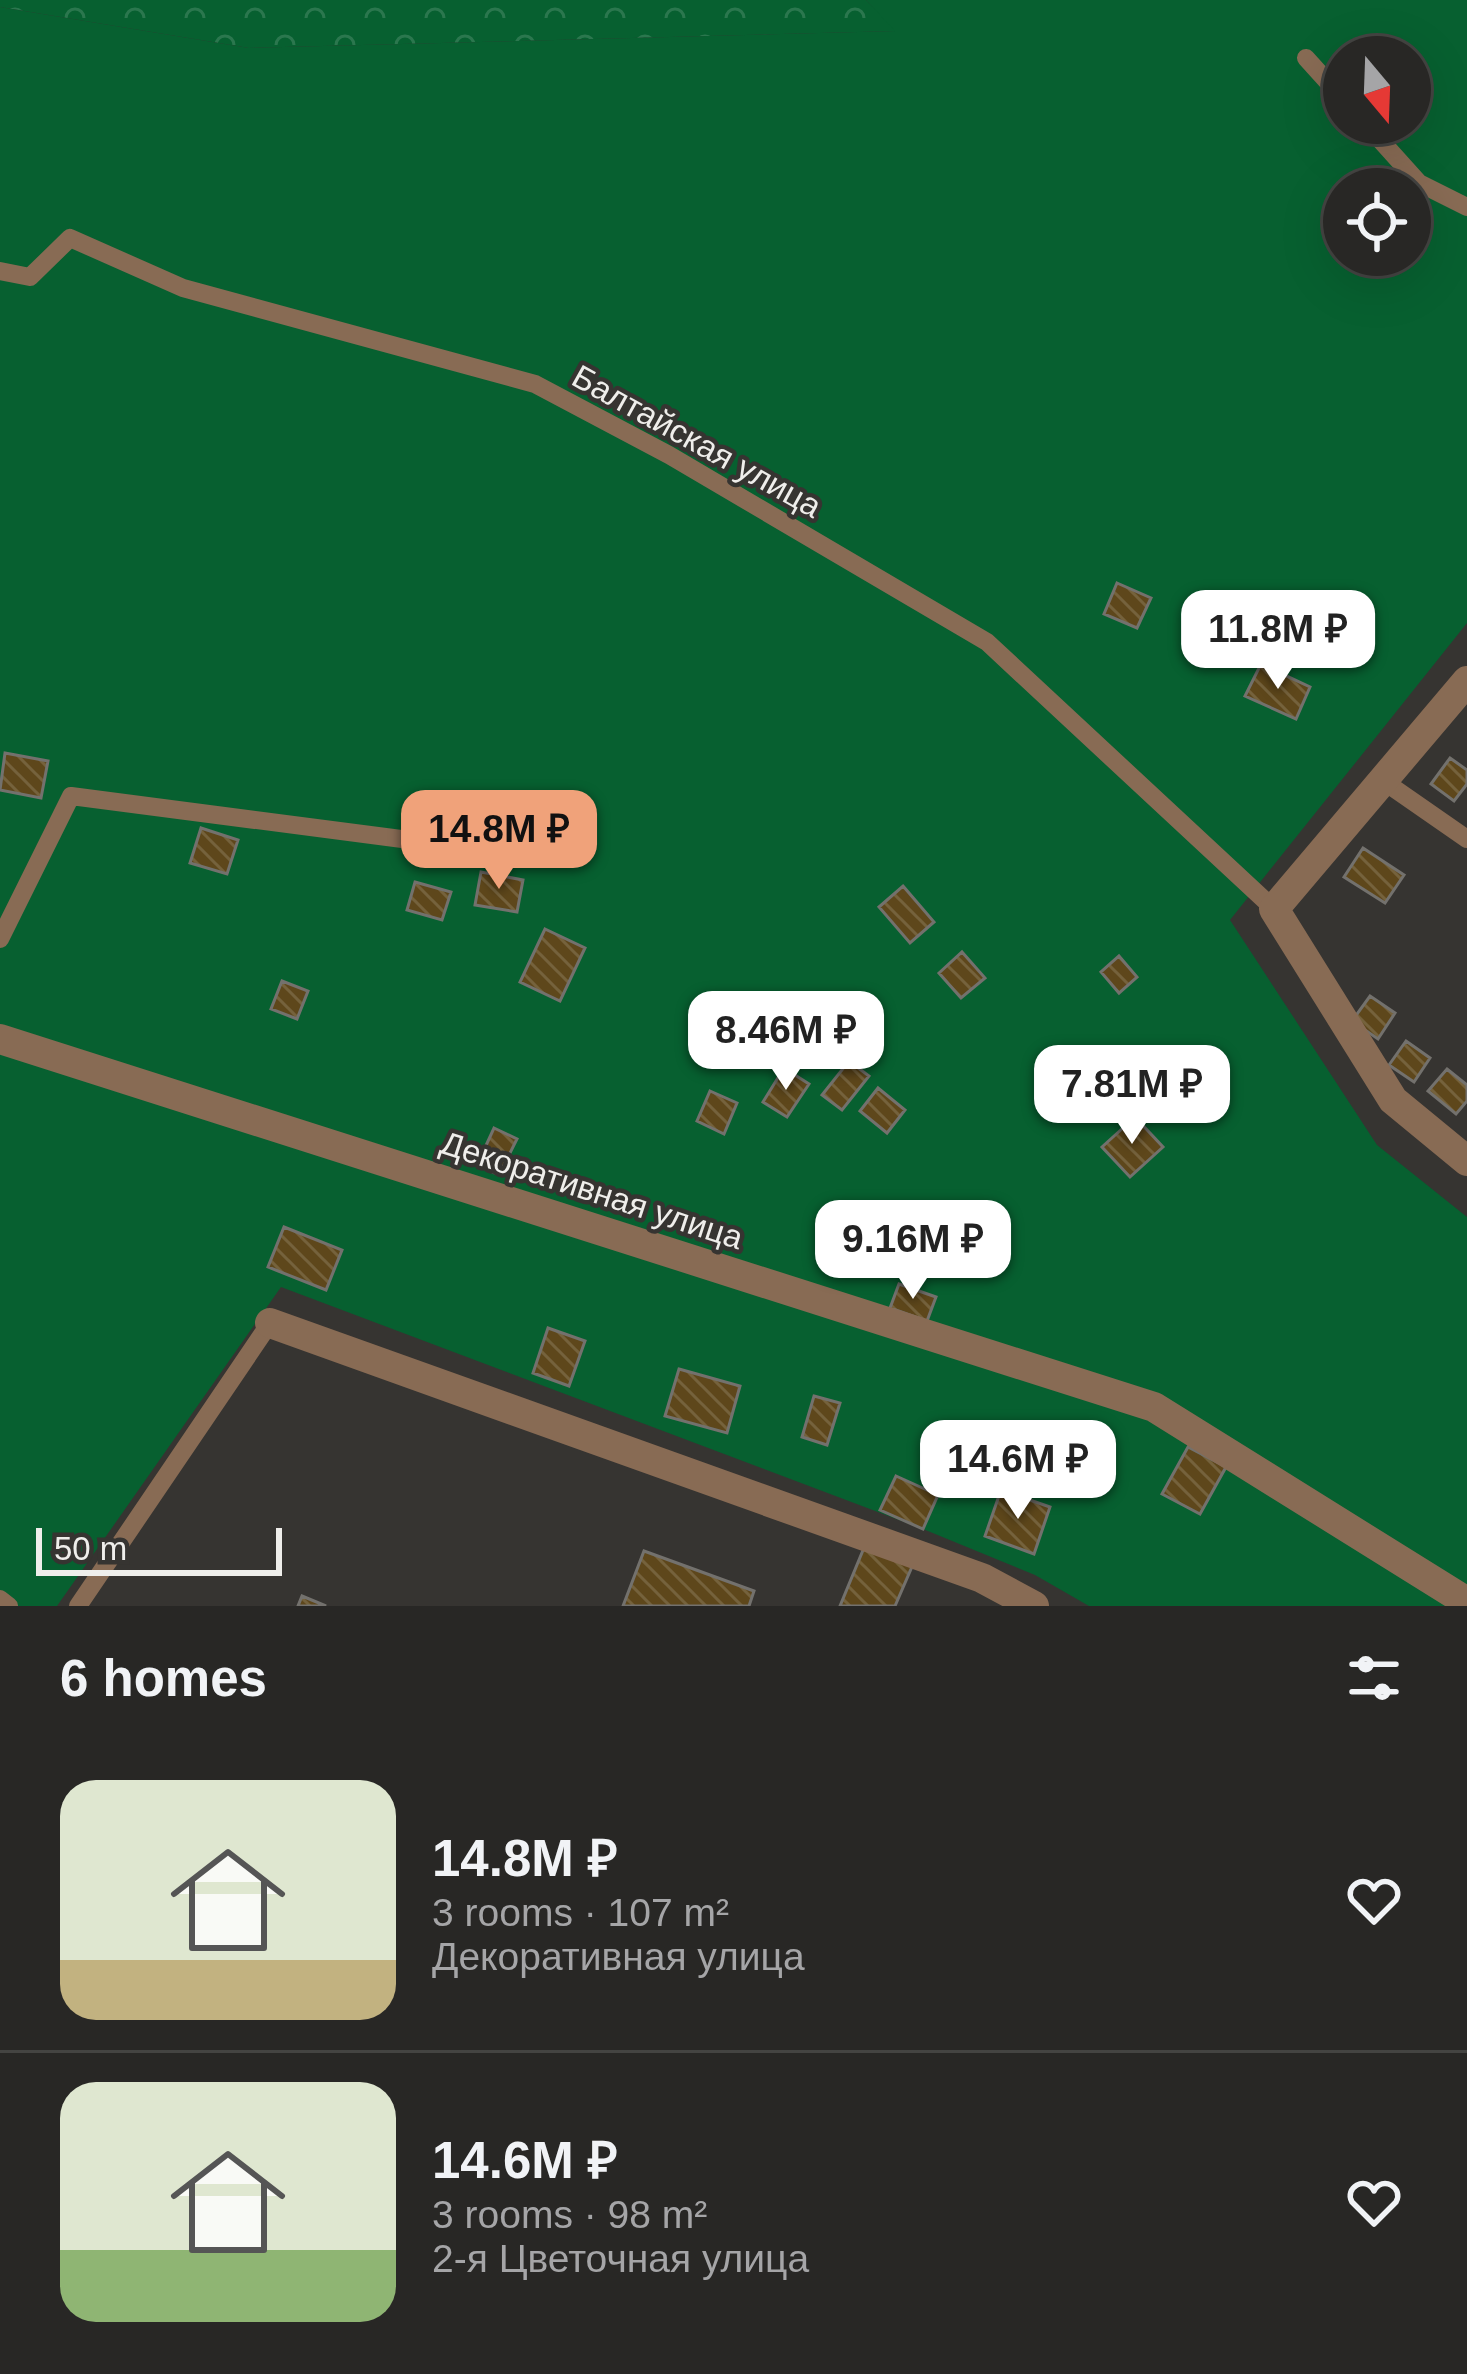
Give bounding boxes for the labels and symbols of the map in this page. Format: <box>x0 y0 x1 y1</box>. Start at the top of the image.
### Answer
north arrow <box>1323 36 1431 144</box>
street label: Балтайская улица <box>566 357 828 525</box>
pin: 11.8M ₽ <box>1167 590 1389 692</box>
pin: 14.8M ₽ <box>388 790 610 892</box>
pin: 8.46M ₽ <box>675 991 897 1093</box>
pin: 7.81M ₽ <box>1021 1045 1243 1147</box>
street label: Декоративная улица <box>436 1124 748 1257</box>
pin: 9.16M ₽ <box>802 1200 1024 1302</box>
pin: 14.6M ₽ <box>907 1420 1129 1522</box>
scale bar <box>36 1522 282 1575</box>

